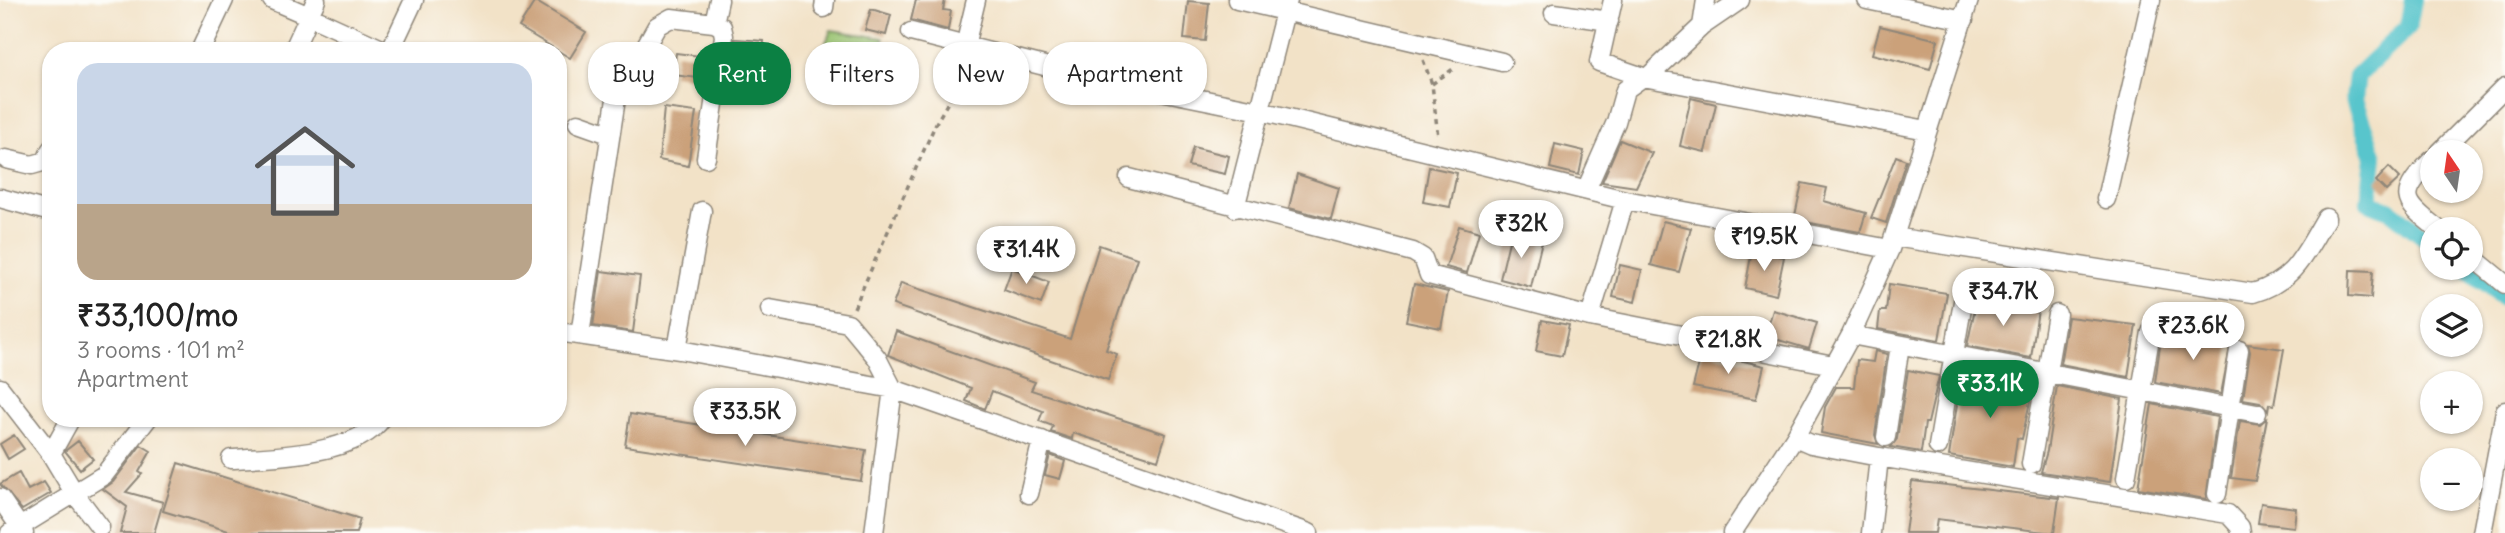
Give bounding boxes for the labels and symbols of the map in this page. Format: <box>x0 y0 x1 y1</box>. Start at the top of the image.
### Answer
north arrow <box>2420 140 2483 203</box>
pin: ₹32K <box>1480 201 1562 260</box>
pin: ₹19.5K <box>1707 214 1821 273</box>
pin: ₹31.4K <box>969 226 1083 286</box>
pin: ₹34.7K <box>1946 268 2060 328</box>
pin: ₹23.6K <box>2136 302 2250 362</box>
pin: ₹21.8K <box>1671 316 1785 376</box>
pin: ₹33.1K <box>1933 360 2047 420</box>
pin: ₹33.5K <box>688 388 802 448</box>

